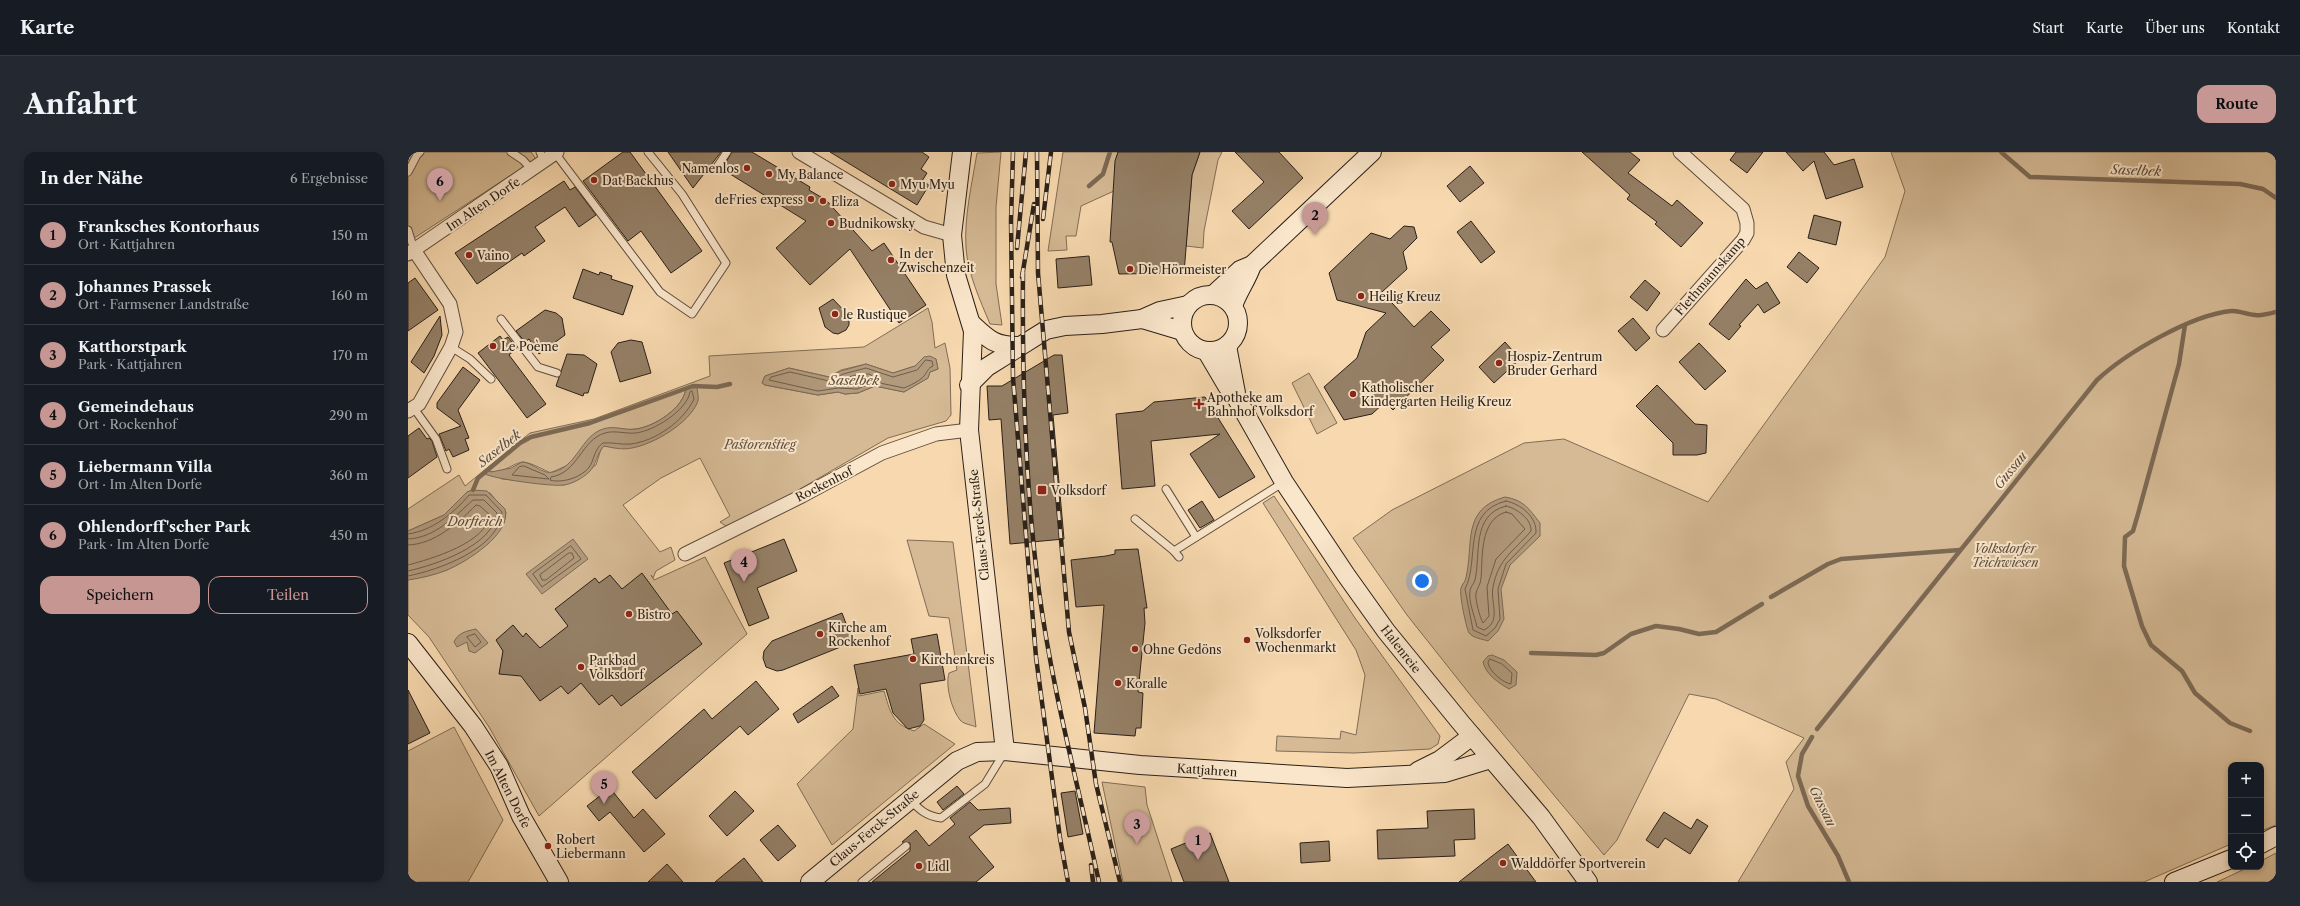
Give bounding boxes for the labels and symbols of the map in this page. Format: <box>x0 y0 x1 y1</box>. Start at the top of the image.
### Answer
place label: Namenlos <box>682 161 739 176</box>
water label: Saselbek <box>2110 161 2162 179</box>
marker: Namenlos <box>742 163 752 173</box>
place label: My Balance <box>777 167 844 182</box>
pin: 6 <box>427 168 453 201</box>
marker: My Balance <box>764 169 774 179</box>
place label: Dat Backhus <box>602 173 674 188</box>
street label: Im Alten Dorfe <box>443 174 523 234</box>
marker: Dat Backhus <box>589 175 599 185</box>
place label: Myu Myu <box>900 177 956 192</box>
marker: Myu Myu <box>887 179 897 189</box>
place label: deFries express <box>715 192 803 207</box>
marker: deFries express <box>806 194 816 204</box>
place label: Eliza <box>831 194 860 209</box>
marker: Eliza <box>818 196 828 206</box>
pin: 2 <box>1302 202 1328 235</box>
place label: Budnikowsky <box>839 216 915 231</box>
marker: Budnikowsky <box>826 218 836 228</box>
street label: Flethmannskamp <box>1672 234 1748 318</box>
place label: In der Zwischenzeit <box>899 246 975 275</box>
place label: Vaino <box>476 248 509 263</box>
marker: Vaino <box>464 250 474 260</box>
marker: In der Zwischenzeit <box>886 255 896 265</box>
place label: Die Hörmeister <box>1138 262 1226 277</box>
marker: Die Hörmeister <box>1125 264 1135 274</box>
place label: Heilig Kreuz <box>1369 289 1441 304</box>
marker: Heilig Kreuz <box>1356 291 1366 301</box>
place label: le Rustique <box>843 307 907 322</box>
marker: le Rustique <box>830 309 840 319</box>
place label: Le Poème <box>501 339 559 354</box>
marker: Le Poème <box>488 341 498 351</box>
place label: Hospiz-Zentrum Bruder Gerhard <box>1507 349 1602 378</box>
marker: Hospiz-Zentrum Bruder Gerhard <box>1494 358 1504 368</box>
water label: Saselbek <box>828 372 879 388</box>
place label: Katholischer Kindergarten Heilig Kreuz <box>1361 380 1512 409</box>
marker: Katholischer Kindergarten Heilig Kreuz <box>1348 389 1358 399</box>
place label: Apotheke am Bahnhof Volksdorf <box>1206 390 1315 419</box>
marker: Apotheke am Bahnhof Volksdorf <box>1194 399 1204 409</box>
water label: Saselbek <box>473 426 524 470</box>
park label: Pastorenstieg <box>723 437 798 452</box>
water label: Gussau <box>1990 448 2030 492</box>
street label: Rockenhof <box>793 462 857 505</box>
street label: Claus-Ferck-Straße <box>966 468 992 582</box>
place label: Volksdorf <box>1050 483 1107 498</box>
marker: Volksdorf <box>1036 484 1048 496</box>
water label: Dorfteich <box>446 513 503 529</box>
park label: Volksdorfer Teichwiesen <box>1972 541 2038 570</box>
pin: 4 <box>731 549 757 582</box>
your location <box>1412 571 1432 591</box>
place label: Bistro <box>637 607 671 622</box>
marker: Bistro <box>624 609 634 619</box>
place label: Kirche am Rockenhof <box>828 620 892 649</box>
street label: Halenreie <box>1378 622 1424 676</box>
place label: Volksdorfer Wochenmarkt <box>1254 626 1337 655</box>
marker: Kirche am Rockenhof <box>815 629 825 639</box>
marker: Volksdorfer Wochenmarkt <box>1242 635 1252 645</box>
place label: Ohne Gedöns <box>1143 642 1222 657</box>
marker: Ohne Gedöns <box>1130 644 1140 654</box>
place label: Kirchenkreis <box>921 652 994 667</box>
place label: Parkbad Volksdorf <box>588 653 645 682</box>
marker: Kirchenkreis <box>908 654 918 664</box>
marker: Parkbad Volksdorf <box>576 662 586 672</box>
place label: Koralle <box>1126 676 1168 691</box>
marker: Koralle <box>1113 678 1123 688</box>
street label: Im Alten Dorfe <box>482 747 534 831</box>
street label: Kattjahren <box>1176 760 1238 780</box>
pin: 5 <box>591 771 617 804</box>
water label: Gussau <box>1806 783 1840 829</box>
street label: Claus-Ferck-Straße <box>826 786 922 870</box>
pin: 3 <box>1124 811 1150 844</box>
pin: 1 <box>1185 827 1211 860</box>
place label: Robert Liebermann <box>556 832 626 861</box>
marker: Robert Liebermann <box>543 841 553 851</box>
place label: Walddörfer Sportverein <box>1510 856 1646 871</box>
marker: Walddörfer Sportverein <box>1498 858 1508 868</box>
place label: Lidl <box>927 859 950 874</box>
marker: Lidl <box>914 861 924 871</box>

